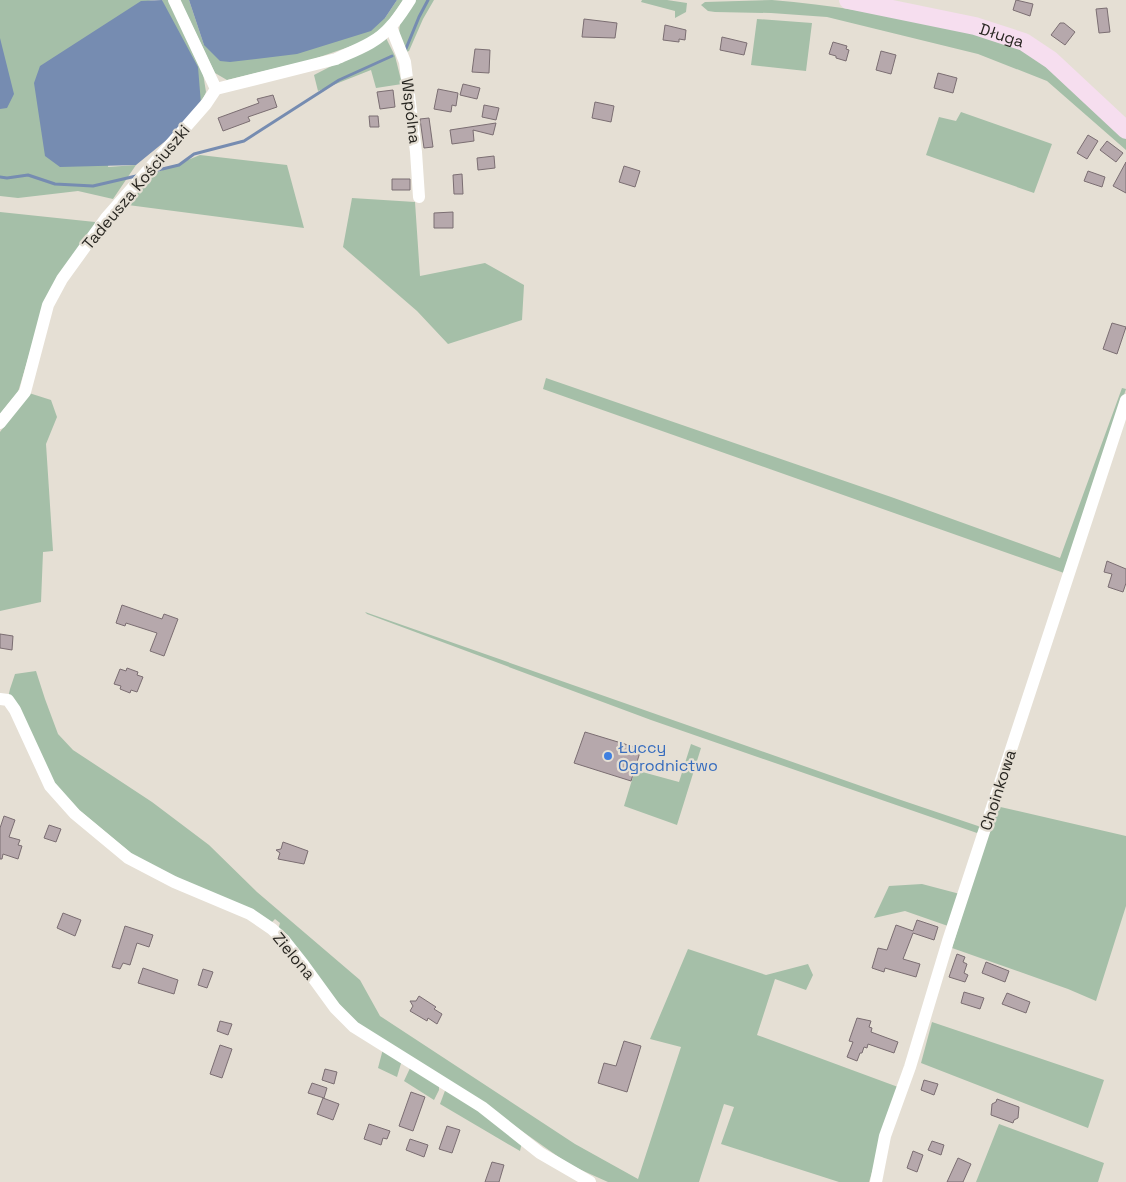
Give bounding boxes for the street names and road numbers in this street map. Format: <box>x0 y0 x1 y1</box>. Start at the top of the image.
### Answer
street label: Długa <box>977 18 1027 52</box>
street label: Wspólna <box>397 77 425 145</box>
street label: Tadeusza Kościuszki <box>78 120 194 254</box>
street label: Choinkowa <box>975 747 1021 833</box>
street label: Zielona <box>268 928 320 984</box>

